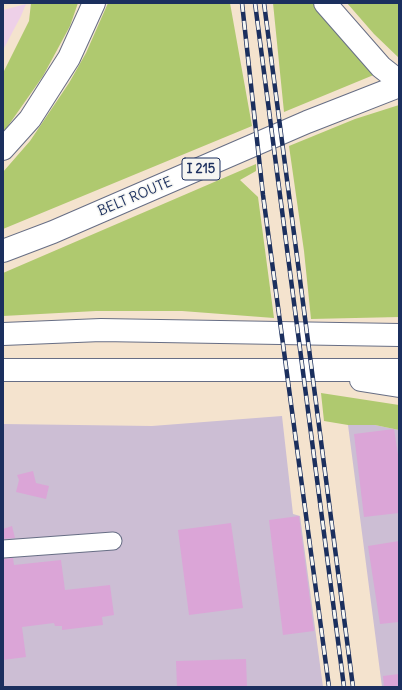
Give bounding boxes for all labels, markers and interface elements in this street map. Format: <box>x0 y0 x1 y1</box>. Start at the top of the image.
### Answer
road number: I 215 <box>182 158 220 180</box>
street label: BELT ROUTE <box>95 174 175 220</box>

